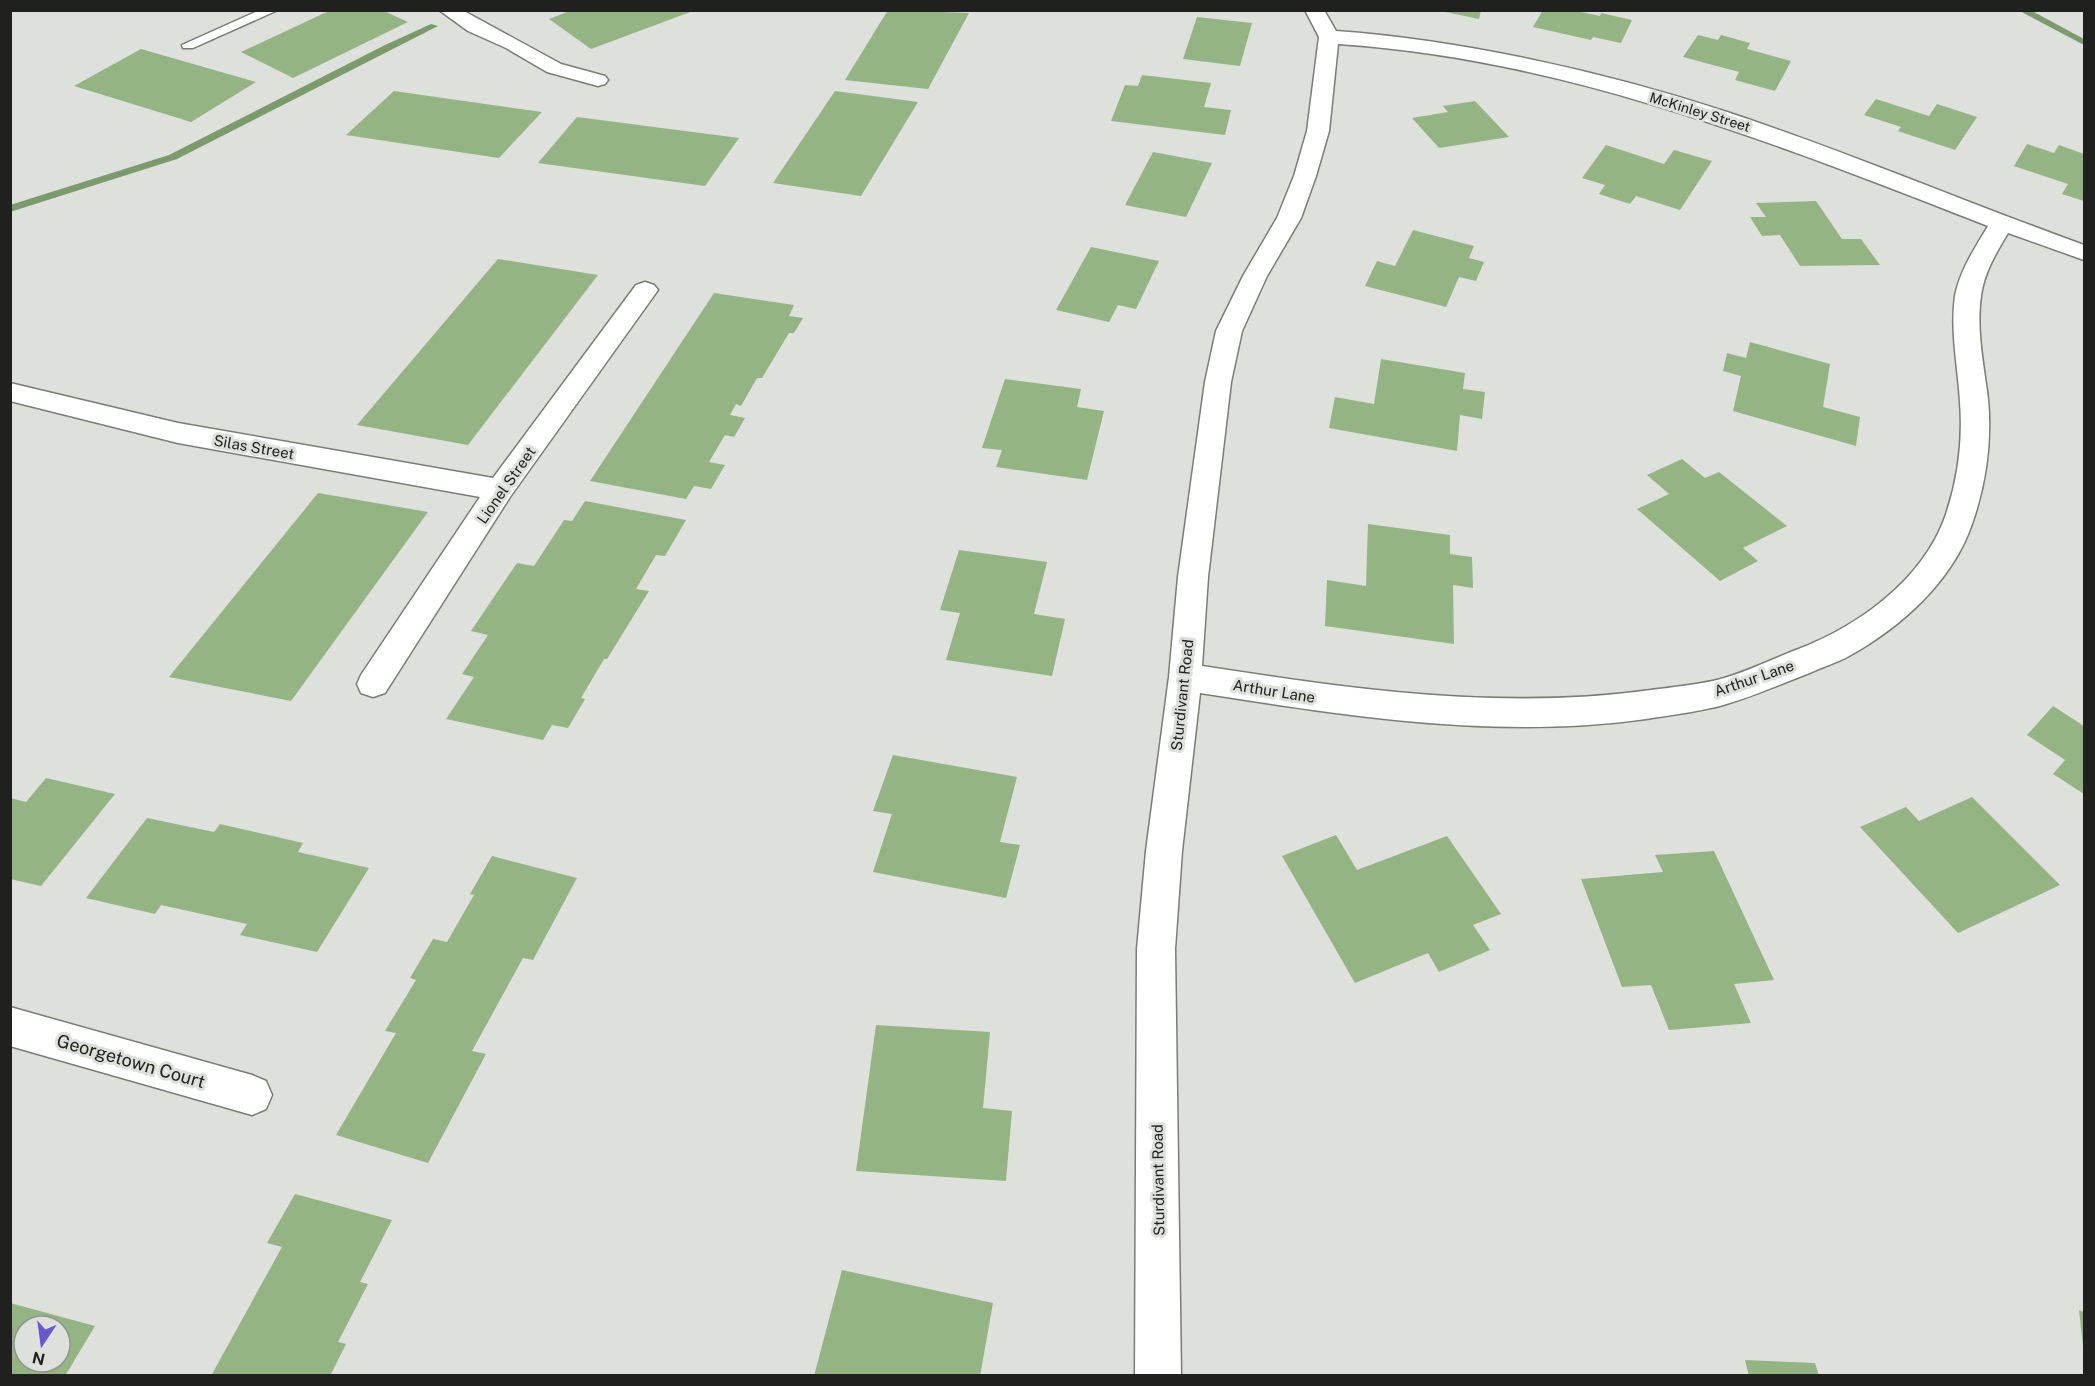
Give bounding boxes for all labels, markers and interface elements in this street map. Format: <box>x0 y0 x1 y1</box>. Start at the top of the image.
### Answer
street label: McKinley Street <box>1648 89 1752 135</box>
street label: Silas Street <box>212 432 296 462</box>
street label: Lionel Street <box>473 443 539 527</box>
street label: Sturdivant Road <box>1168 638 1196 752</box>
street label: Arthur Lane <box>1712 656 1796 700</box>
street label: Arthur Lane <box>1232 676 1316 706</box>
street label: Georgetown Court <box>54 1030 208 1092</box>
street label: Sturdivant Road <box>1149 1124 1167 1236</box>
north arrow <box>12 1314 72 1374</box>
text: N <box>31 1347 47 1369</box>

